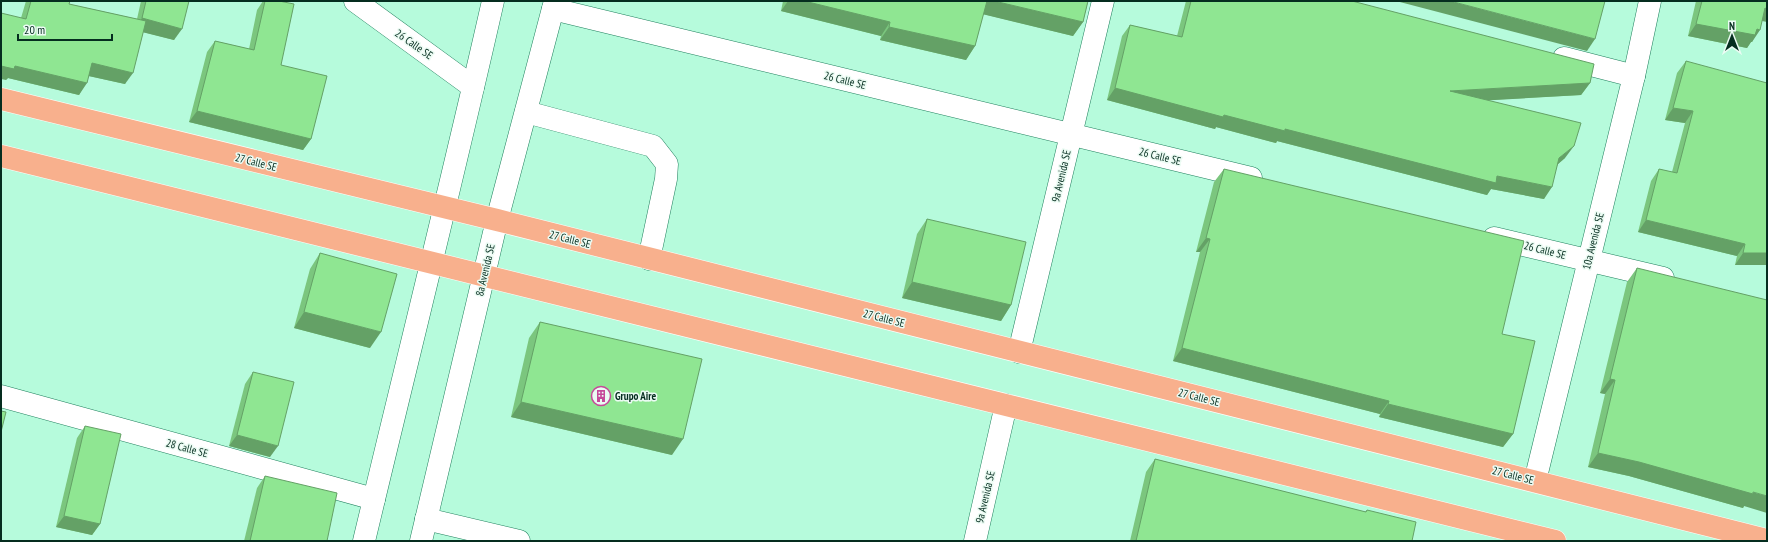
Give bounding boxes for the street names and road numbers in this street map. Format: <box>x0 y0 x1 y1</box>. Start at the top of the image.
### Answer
street label: 26 Calle SE <box>392 26 436 62</box>
street label: 26 Calle SE <box>822 68 868 92</box>
street label: 26 Calle SE <box>1137 144 1183 168</box>
street label: 9a Avenida SE <box>1048 148 1074 203</box>
street label: 27 Calle SE <box>234 150 279 174</box>
street label: 10a Avenida SE <box>1579 211 1607 271</box>
street label: 27 Calle SE <box>548 227 593 251</box>
street label: 26 Calle SE <box>1522 238 1568 262</box>
street label: 8a Avenida SE <box>472 242 498 297</box>
street label: 27 Calle SE <box>862 306 907 330</box>
street label: 27 Calle SE <box>1177 385 1222 409</box>
street label: 28 Calle SE <box>164 436 210 460</box>
street label: 27 Calle SE <box>1491 463 1536 487</box>
street label: 9a Avenida SE <box>972 469 998 524</box>

